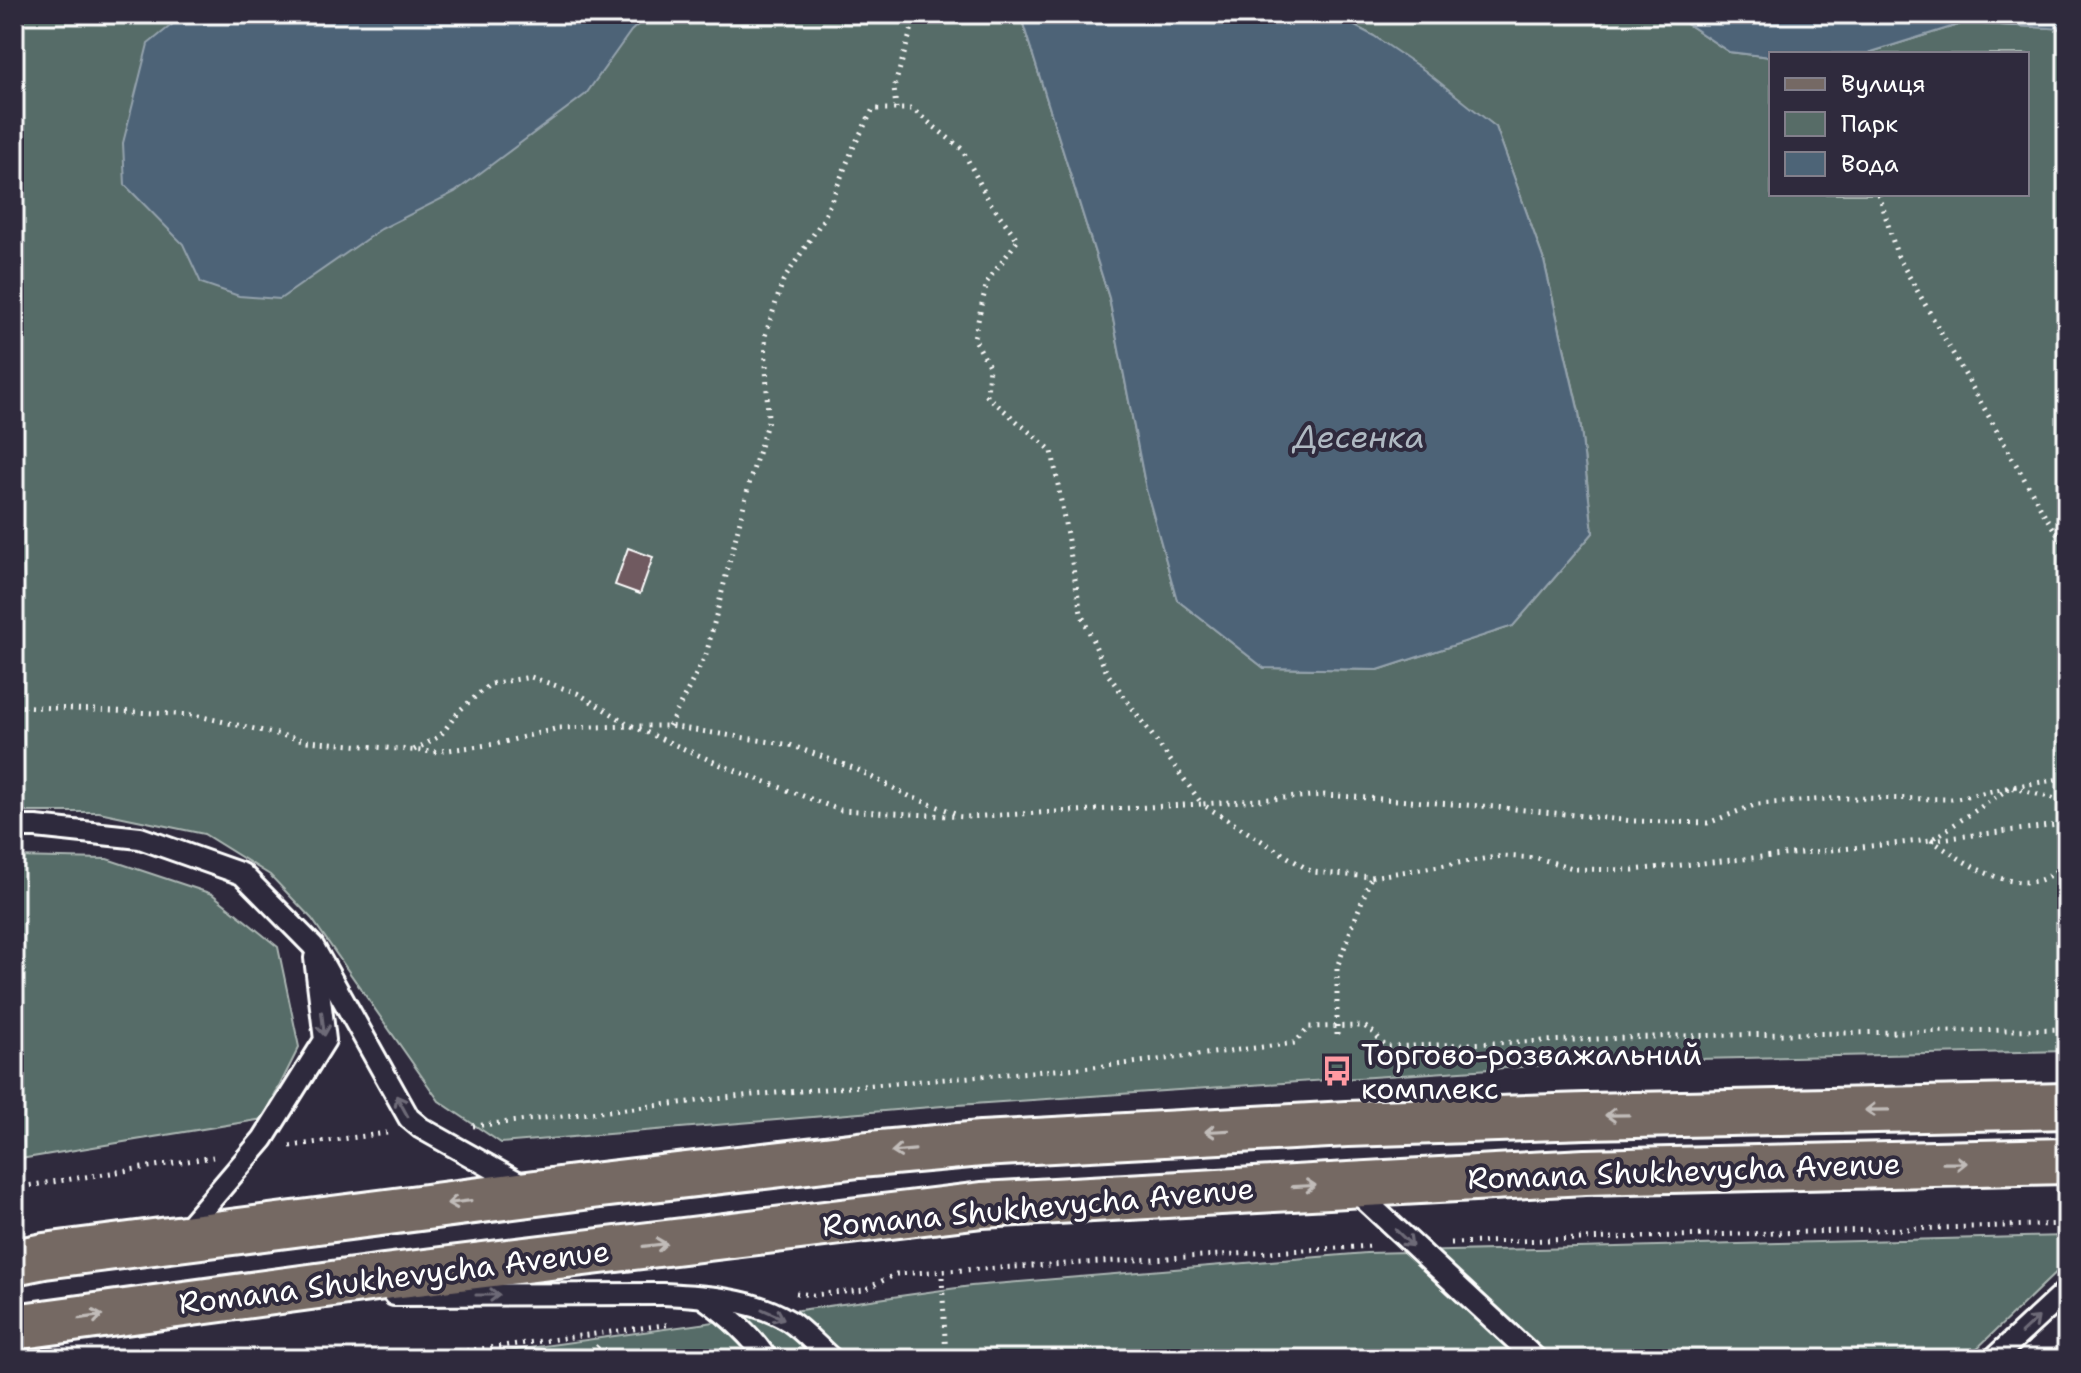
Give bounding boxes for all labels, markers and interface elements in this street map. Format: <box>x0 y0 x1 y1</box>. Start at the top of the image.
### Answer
legend <box>1769 52 2029 196</box>
text: Вулиця <box>1841 68 1926 100</box>
text: Парк <box>1841 108 1898 140</box>
text: Вода <box>1841 148 1899 180</box>
water label: Десенка <box>1291 415 1425 458</box>
one-way arrow <box>316 1010 331 1036</box>
place label: Торгово-розважальний комплекс <box>1361 1034 1702 1109</box>
bus stop icon: Торгово-розважальний комплекс <box>1320 1054 1354 1088</box>
one-way arrow <box>394 1095 410 1118</box>
one-way arrow <box>1864 1102 1891 1118</box>
one-way arrow <box>1604 1108 1631 1123</box>
one-way arrow <box>1204 1124 1231 1139</box>
street label: Romana Shukhevycha Avenue <box>1467 1143 1901 1199</box>
one-way arrow <box>890 1144 917 1159</box>
one-way arrow <box>1941 1156 1968 1171</box>
street label: Romana Shukhevycha Avenue <box>820 1168 1256 1246</box>
one-way arrow <box>1290 1179 1317 1194</box>
one-way arrow <box>446 1195 473 1210</box>
one-way arrow <box>1394 1228 1414 1247</box>
street label: Romana Shukhevycha Avenue <box>176 1230 612 1324</box>
one-way arrow <box>641 1237 668 1252</box>
one-way arrow <box>474 1287 501 1303</box>
one-way arrow <box>760 1308 785 1323</box>
one-way arrow <box>77 1309 104 1324</box>
one-way arrow <box>2020 1315 2040 1334</box>

